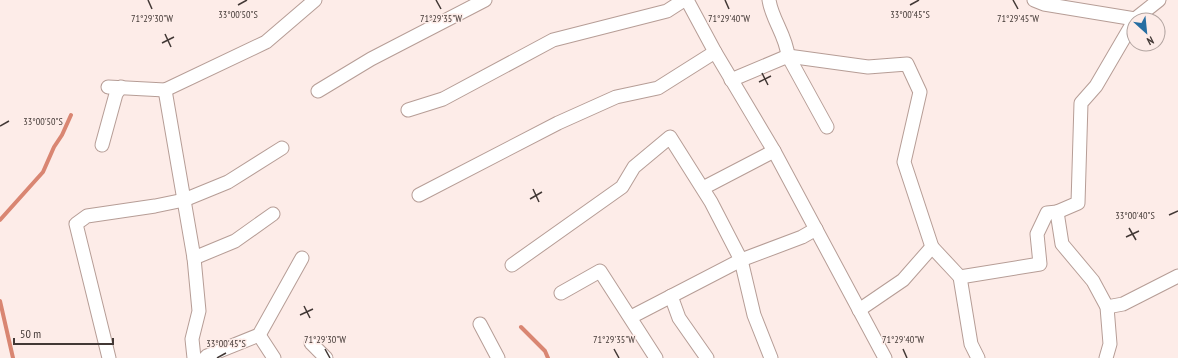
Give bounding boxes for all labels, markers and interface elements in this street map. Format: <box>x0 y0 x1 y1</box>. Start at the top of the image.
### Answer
text: 33°00'50"S <box>218 8 258 21</box>
text: 33°00'45"S <box>890 8 930 21</box>
text: 71°29'30"W <box>131 12 173 25</box>
text: 71°29'35"W <box>420 12 462 25</box>
text: 71°29'40"W <box>708 12 750 25</box>
text: 71°29'45"W <box>997 12 1039 25</box>
north arrow <box>1126 12 1166 52</box>
text: N <box>1145 33 1156 49</box>
text: 33°00'50"S <box>23 115 63 128</box>
text: 33°00'40"S <box>1115 209 1155 222</box>
scale bar <box>14 320 113 346</box>
text: 50 m <box>20 326 41 341</box>
text: 71°29'30"W <box>304 333 346 346</box>
text: 71°29'35"W <box>593 333 635 346</box>
text: 71°29'40"W <box>882 333 924 346</box>
text: 33°00'45"S <box>206 337 246 350</box>

